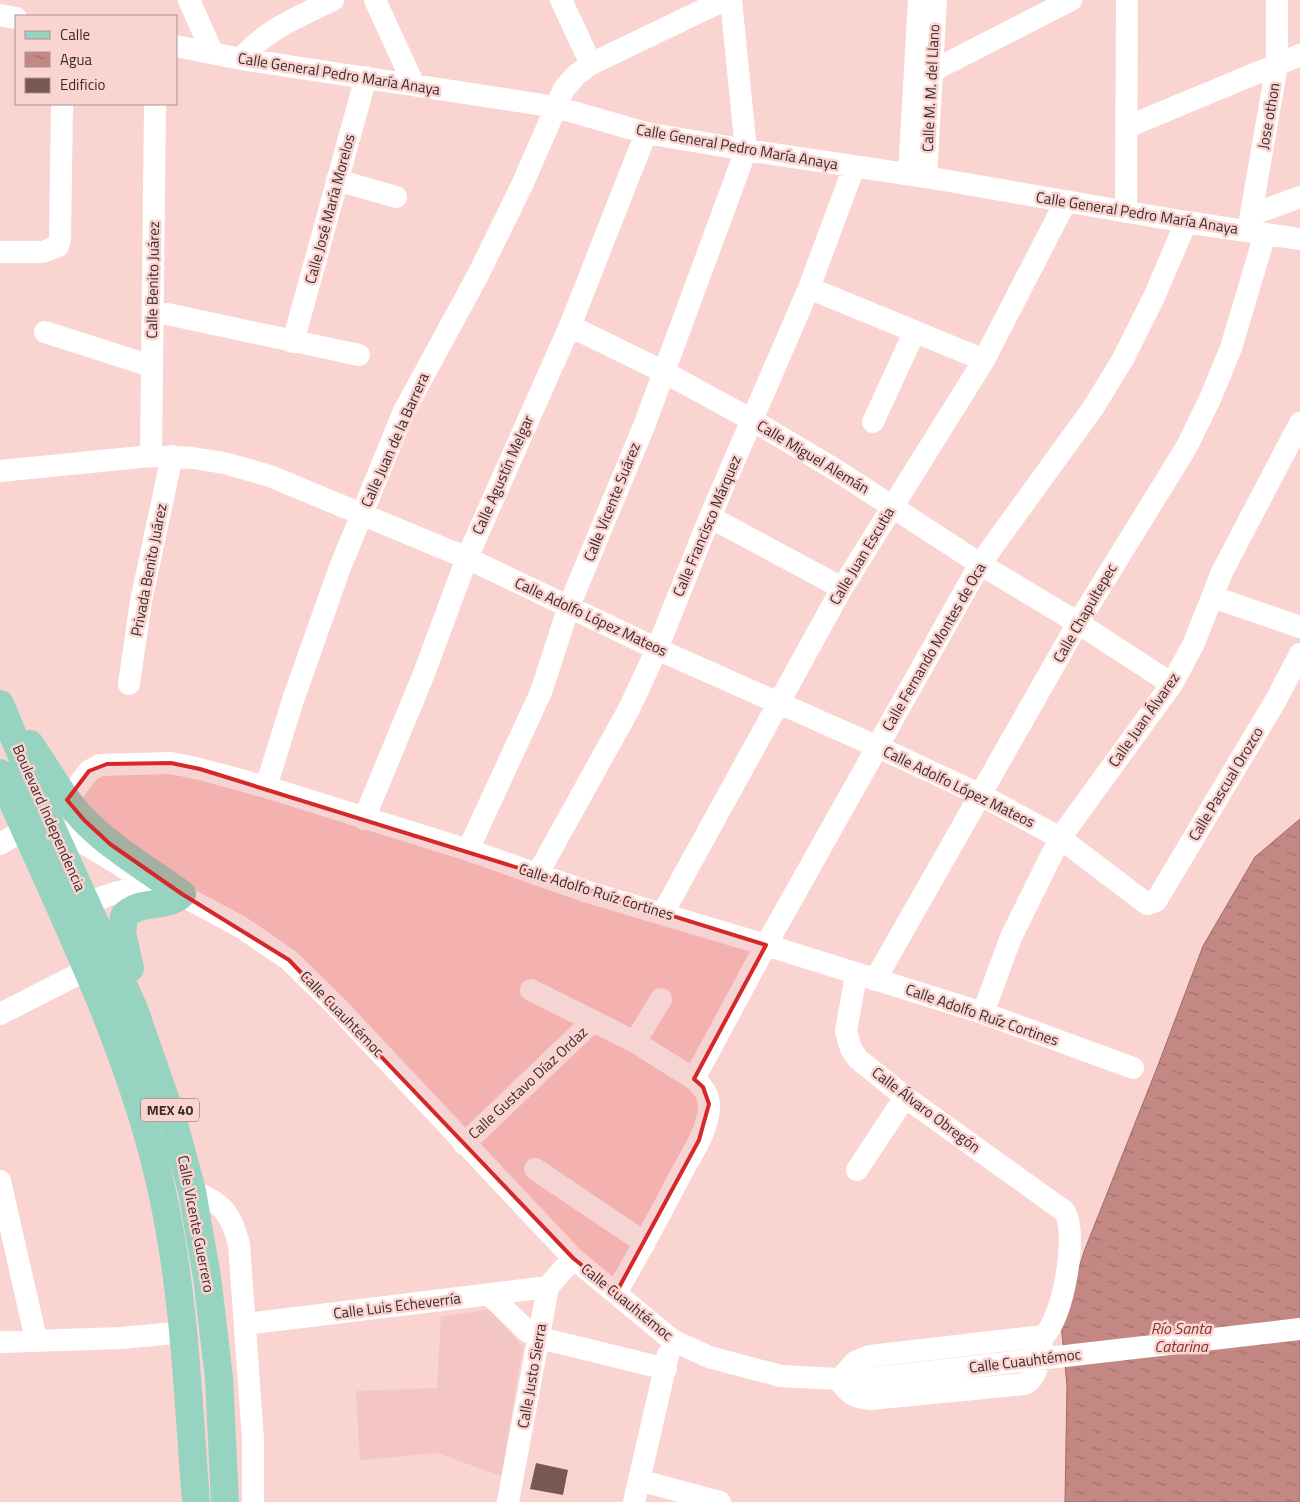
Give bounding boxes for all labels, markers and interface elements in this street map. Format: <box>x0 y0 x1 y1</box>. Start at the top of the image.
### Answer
legend <box>15 15 178 105</box>
text: Calle <box>60 23 90 46</box>
street label: Calle M. M. del Llano <box>916 23 945 153</box>
street label: Calle General Pedro María Anaya <box>236 46 442 101</box>
text: Agua <box>60 48 92 71</box>
text: Edificio <box>60 73 105 96</box>
street label: Jose othon <box>1251 81 1286 151</box>
street label: Calle General Pedro María Anaya <box>634 117 840 176</box>
street label: Calle José María Morelos <box>298 131 361 286</box>
street label: Calle General Pedro María Anaya <box>1034 185 1240 240</box>
street label: Calle Benito Juárez <box>140 221 165 339</box>
street label: Calle Juan de la Barrera <box>355 368 435 511</box>
street label: Calle Agustín Melgar <box>466 411 539 538</box>
street label: Calle Miguel Alemán <box>753 414 874 499</box>
street label: Calle Vicente Suárez <box>577 439 646 565</box>
street label: Calle Francisco Márquez <box>666 451 747 600</box>
street label: Privada Benito Juárez <box>124 501 173 638</box>
street label: Calle Juan Escutia <box>823 502 900 609</box>
street label: Calle Fernando Montes de Oca <box>876 558 992 735</box>
street label: Calle Chapultepec <box>1047 559 1122 667</box>
street label: Calle Adolfo López Mateos <box>511 571 671 662</box>
street label: Calle Juan Álvarez <box>1102 667 1185 772</box>
street label: Calle Pascual Orozco <box>1182 722 1269 845</box>
street label: Calle Adolfo López Mateos <box>879 740 1039 833</box>
street label: Boulevard Independencia <box>7 741 92 895</box>
street label: Calle Adolfo Ruíz Cortines <box>516 857 676 926</box>
street label: Calle Cuauhtémoc <box>295 965 390 1062</box>
street label: Calle Adolfo Ruíz Cortines <box>903 978 1062 1052</box>
street label: Calle Gustavo Díaz Ordaz <box>463 1021 593 1144</box>
street label: Calle Álvaro Obregón <box>867 1061 985 1158</box>
road number: MEX 40 <box>141 1098 199 1122</box>
street label: Calle Vicente Guerrero <box>172 1153 221 1295</box>
street label: Calle Cuauhtémoc <box>576 1257 678 1346</box>
street label: Calle Luis Echeverría <box>332 1286 462 1325</box>
water label: Río Santa Catarina <box>1151 1316 1212 1358</box>
street label: Calle Justo Sierra <box>511 1321 552 1430</box>
street label: Calle Cuauhtémoc <box>968 1342 1082 1379</box>

